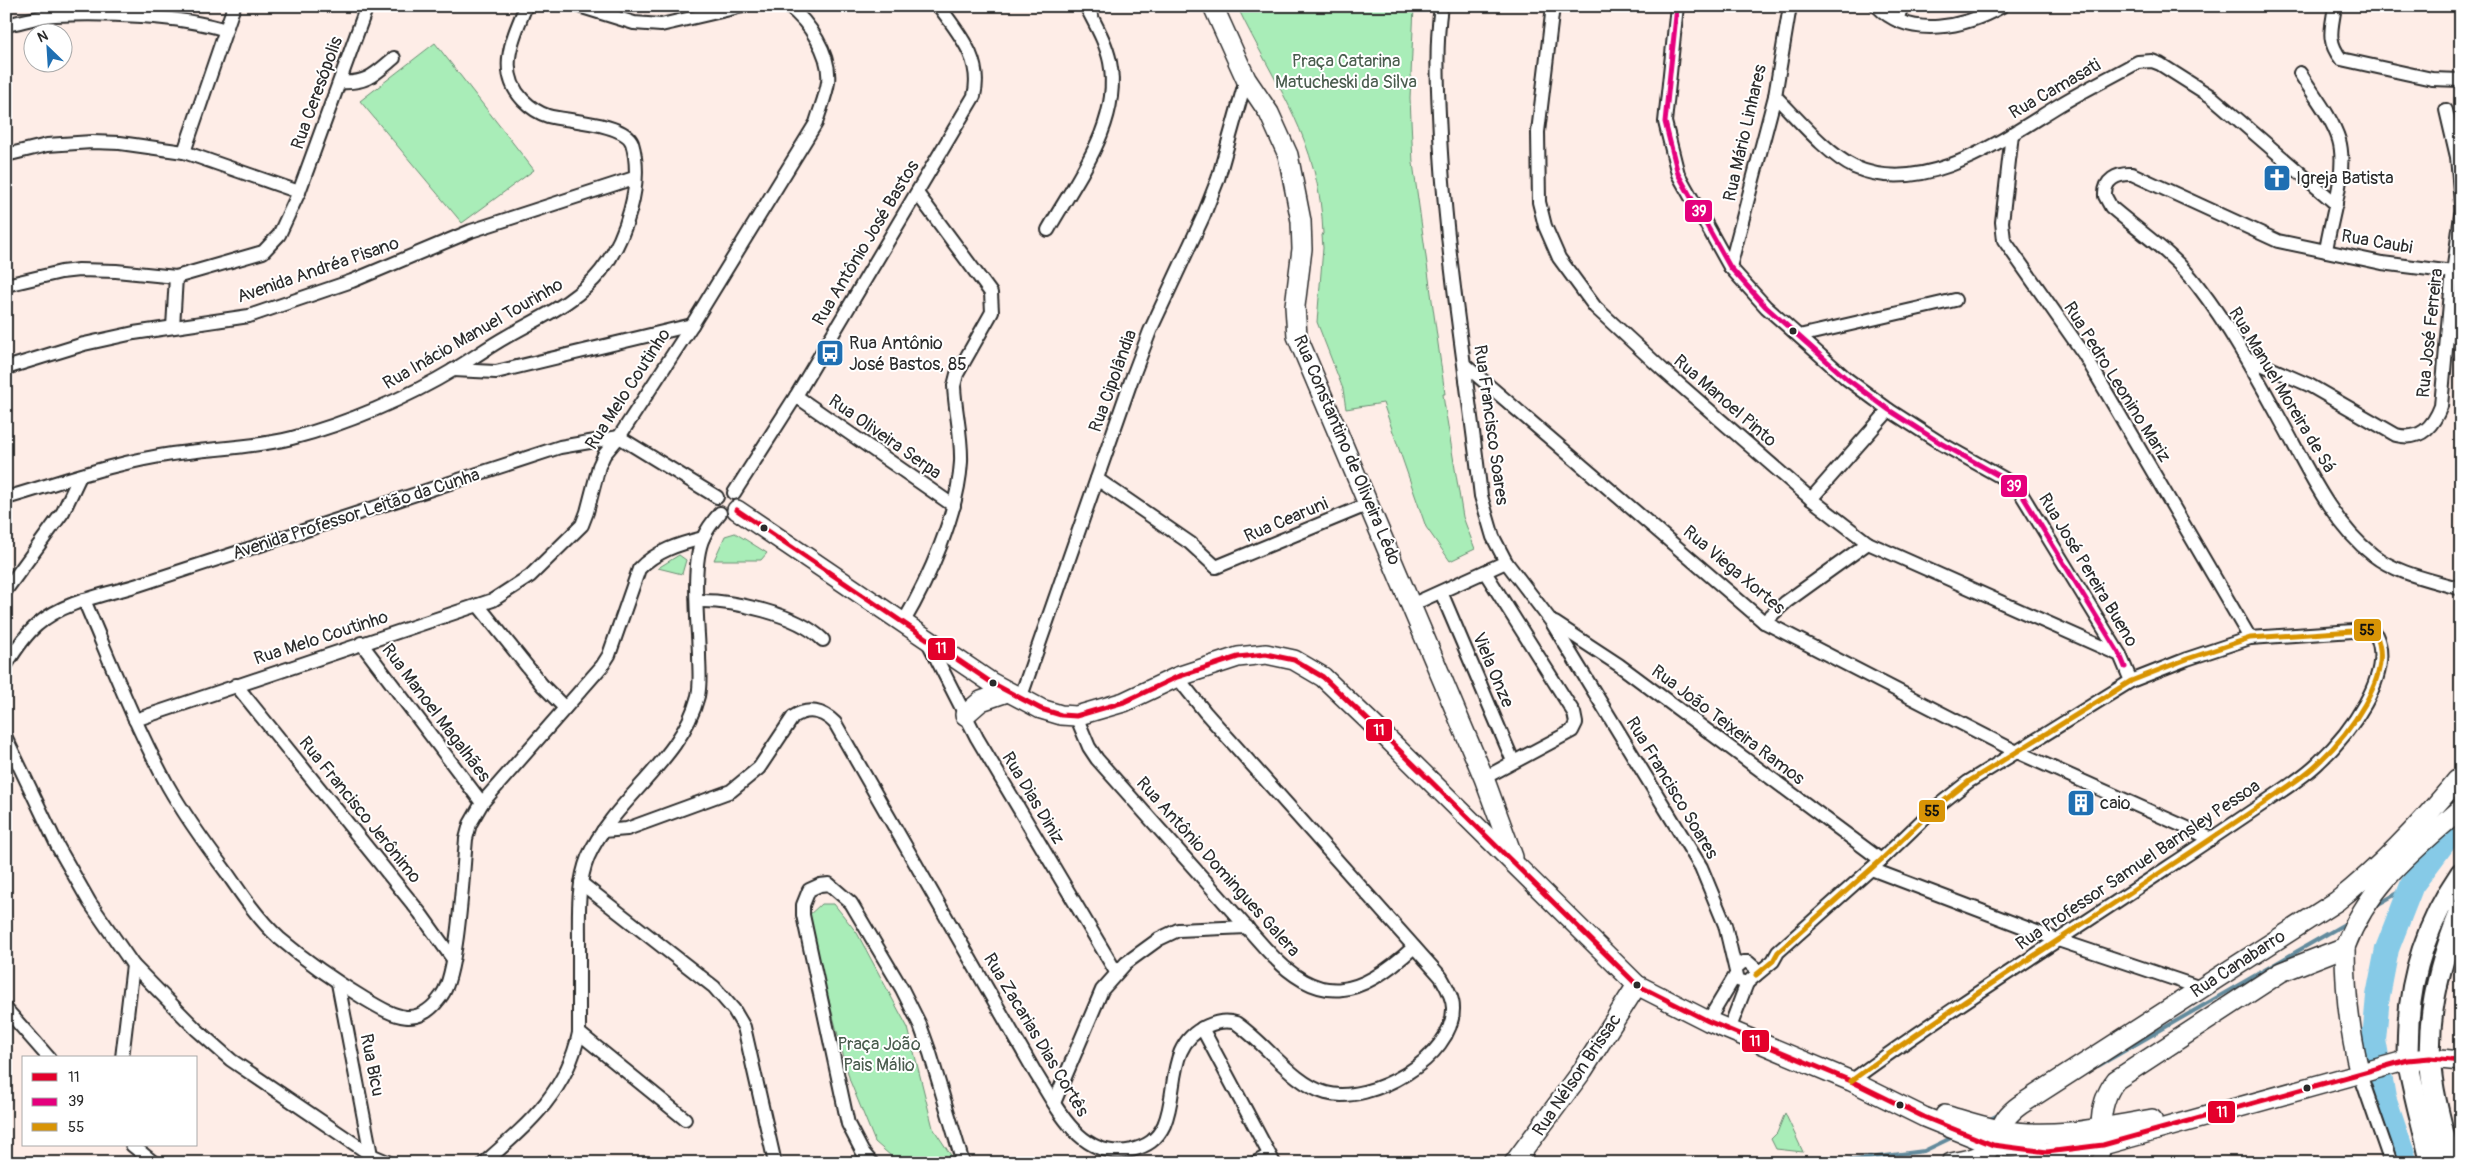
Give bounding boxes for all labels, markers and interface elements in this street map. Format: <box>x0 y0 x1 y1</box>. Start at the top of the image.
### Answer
north arrow <box>22 22 72 72</box>
text: N <box>35 27 51 46</box>
street label: Rua Ceresópolis <box>286 34 348 152</box>
park label: Praça Catarina Matucheski da Silva <box>1275 50 1417 94</box>
street label: Rua Camasati <box>2005 54 2105 124</box>
street label: Rua Mário Linhares <box>1718 62 1772 204</box>
street label: Rua Antônio José Bastos <box>807 156 925 330</box>
church icon: Igreja Batista <box>2262 163 2292 193</box>
place label: Igreja Batista <box>2296 167 2394 190</box>
line badge: 39 <box>1684 199 1713 223</box>
text: 39 <box>1691 203 1707 220</box>
street label: Rua Caubi <box>2340 224 2414 260</box>
street label: Avenida Andréa Pisano <box>234 231 402 309</box>
street label: Rua José Ferreira <box>2412 267 2448 399</box>
street label: Rua Inácio Manuel Tourinho <box>379 273 567 395</box>
street label: Rua Pedro Leonino Mariz <box>2058 297 2176 467</box>
street label: Rua Manuel Moreira de Sá <box>2223 303 2341 477</box>
street label: Rua Melo Coutinho <box>580 324 676 454</box>
unlabelled marker <box>1788 326 1798 336</box>
street label: Rua Cipolândia <box>1084 327 1142 435</box>
place label: Rua Antônio José Bastos, 85 <box>849 332 967 376</box>
street label: Rua Constantino de Oliveira Lêdo <box>1288 332 1406 569</box>
bus stop icon: Rua Antônio José Bastos, 85 <box>815 338 845 368</box>
street label: Rua Francisco Soares <box>1468 343 1514 507</box>
street label: Rua Manoel Pinto <box>1669 350 1782 452</box>
street label: Rua Oliveira Serpa <box>824 390 946 484</box>
street label: Avenida Professor Leitão da Cunha <box>229 463 483 565</box>
line badge: 39 <box>2000 474 2028 498</box>
text: 39 <box>2006 478 2022 495</box>
street label: Rua José Pereira Bueno <box>2033 489 2143 651</box>
street label: Rua Cearuni <box>1241 492 1331 548</box>
street label: Rua Viega Xortes <box>1678 521 1790 619</box>
unlabelled marker <box>759 523 769 533</box>
street label: Rua Melo Coutinho <box>251 605 391 671</box>
line badge: 55 <box>2353 618 2382 642</box>
text: 55 <box>2359 622 2375 639</box>
street label: Viela Onze <box>1467 629 1519 711</box>
line badge: 11 <box>927 637 956 661</box>
street label: Rua Manoel Magalhães <box>376 639 496 787</box>
text: 11 <box>936 640 946 657</box>
street label: Rua João Teixeira Ramos <box>1647 660 1809 790</box>
unlabelled marker <box>988 678 998 688</box>
street label: Rua Francisco Soares <box>1621 713 1723 863</box>
line badge: 11 <box>1365 718 1393 742</box>
text: 11 <box>1374 722 1384 739</box>
street label: Rua Francisco Jerônimo <box>294 732 427 888</box>
street label: Rua Dias Diniz <box>996 748 1070 848</box>
street label: Rua Antônio Domingues Galera <box>1131 772 1305 962</box>
street label: Rua Professor Samuel Barnsley Pessoa <box>2011 774 2265 956</box>
building icon: caio <box>2066 788 2096 818</box>
place label: caio <box>2100 792 2131 815</box>
line badge: 55 <box>1918 799 1946 823</box>
text: 55 <box>1924 803 1940 820</box>
street label: Rua Canabarro <box>2186 925 2290 1003</box>
street label: Rua Zacarias Dias Cortês <box>978 949 1094 1121</box>
unlabelled marker <box>1632 980 1642 990</box>
street label: Rua Nélson Brissac <box>1528 1009 1626 1141</box>
line badge: 11 <box>1741 1029 1770 1053</box>
street label: Rua Bicu <box>355 1032 389 1098</box>
park label: Praça João Pais Málio <box>837 1033 921 1077</box>
text: 11 <box>1750 1033 1760 1050</box>
legend <box>22 1056 198 1146</box>
text: 11 <box>68 1068 80 1087</box>
unlabelled marker <box>2302 1083 2312 1093</box>
text: 39 <box>68 1092 84 1111</box>
unlabelled marker <box>1895 1100 1905 1110</box>
line badge: 11 <box>2207 1100 2236 1124</box>
text: 11 <box>2217 1104 2227 1121</box>
text: 55 <box>68 1118 84 1137</box>

